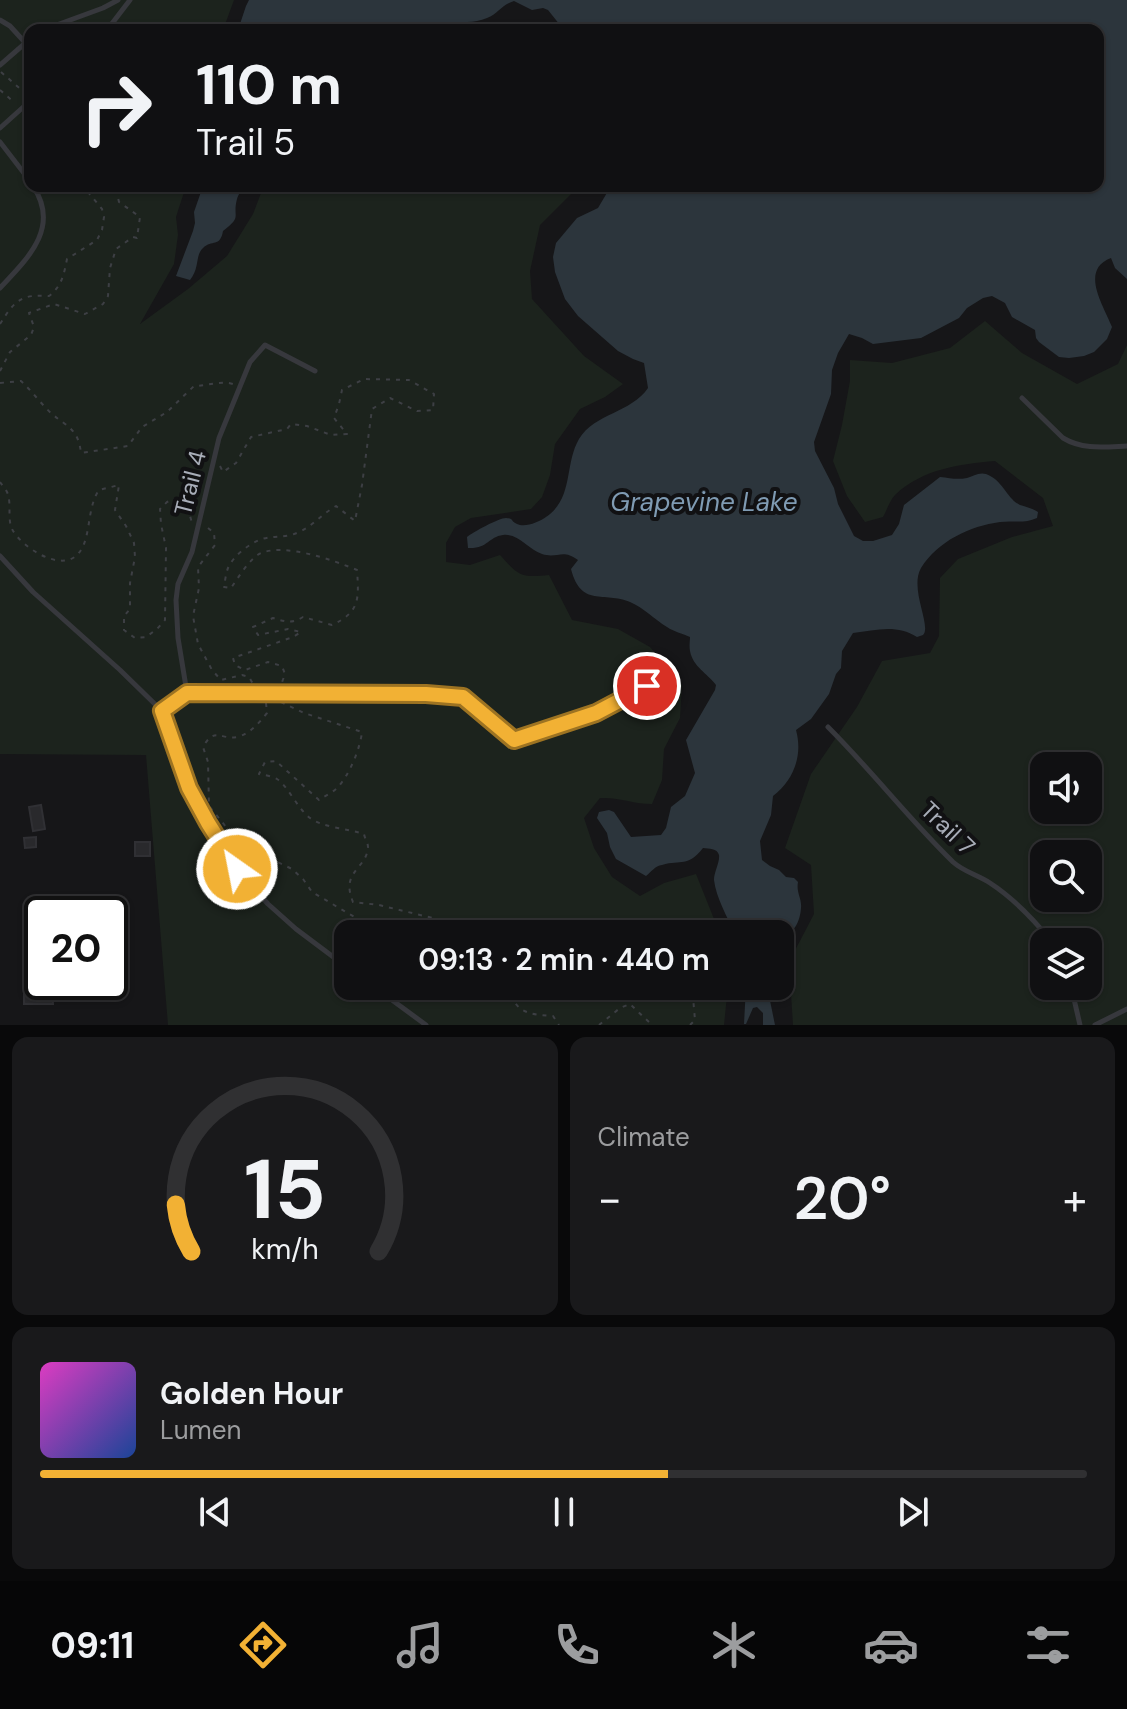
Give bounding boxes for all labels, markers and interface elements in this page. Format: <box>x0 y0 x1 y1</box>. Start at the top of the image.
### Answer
text: 110 m <box>196 48 342 121</box>
icon: right <box>64 56 168 160</box>
text: Trail 5 <box>196 119 295 166</box>
street label: Trail 4 <box>167 447 213 519</box>
water label: Grapevine Lake <box>610 485 798 519</box>
pin <box>613 652 681 720</box>
icon: arrive <box>625 664 669 708</box>
map controls <box>1030 752 1102 1000</box>
button: sound <box>1030 752 1102 824</box>
street label: Trail 7 <box>914 794 982 862</box>
position arrow <box>195 827 279 911</box>
button: search <box>1030 840 1102 912</box>
speed limit sign: 20 <box>24 896 128 1000</box>
button: layers <box>1030 928 1102 1000</box>
text: 09:13 · 2 min · 440 m <box>418 940 710 979</box>
text: Climate <box>598 1120 690 1154</box>
text: 15 <box>244 1135 326 1244</box>
text: 20° <box>793 1159 891 1238</box>
text: − <box>598 1170 622 1228</box>
text: + <box>1063 1170 1087 1228</box>
text: km/h <box>251 1231 319 1268</box>
text: Golden Hour <box>160 1374 343 1413</box>
text: Lumen <box>160 1413 241 1447</box>
icon: previous <box>193 1490 237 1534</box>
icon: pause <box>542 1490 586 1534</box>
icon: next <box>891 1490 935 1534</box>
icon: directions <box>235 1617 291 1673</box>
icon: music <box>392 1617 448 1673</box>
icon: phone <box>549 1617 605 1673</box>
icon: climate <box>706 1617 762 1673</box>
icon: car <box>863 1617 919 1673</box>
icon: filters <box>1020 1617 1076 1673</box>
text: 09:11 <box>51 1622 134 1669</box>

